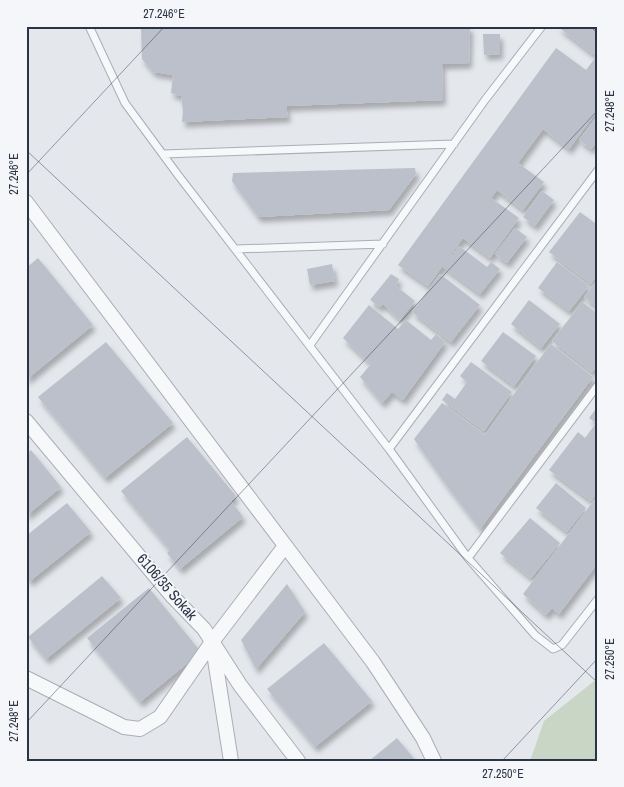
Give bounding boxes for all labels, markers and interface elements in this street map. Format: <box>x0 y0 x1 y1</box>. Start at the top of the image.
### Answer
text: 27.246°E <box>143 6 185 22</box>
text: 27.248°E <box>602 90 618 132</box>
text: 27.246°E <box>6 153 22 195</box>
street label: 6106/35 Sokak <box>133 549 203 625</box>
text: 27.250°E <box>602 638 618 680</box>
text: 27.248°E <box>6 700 22 742</box>
text: 27.250°E <box>482 766 524 782</box>

